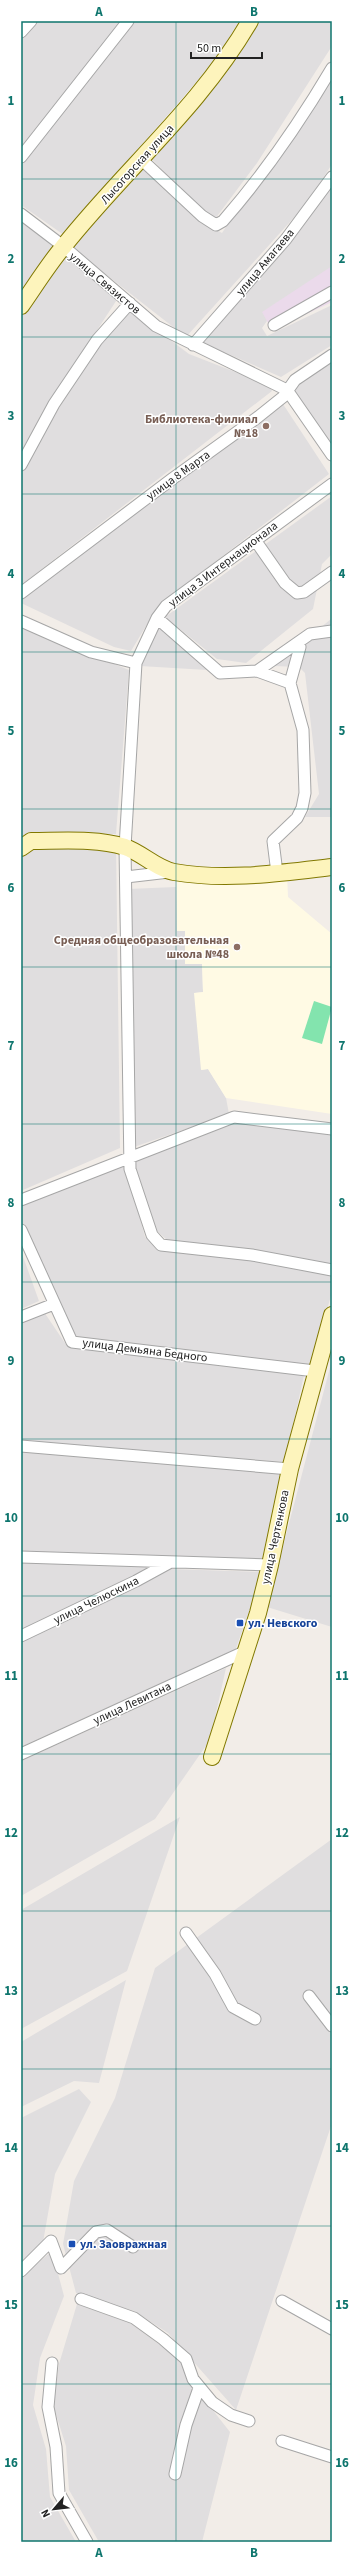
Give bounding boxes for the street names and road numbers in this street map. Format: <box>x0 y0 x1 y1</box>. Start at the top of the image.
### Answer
street label: Лысогорская улица <box>97 121 178 208</box>
street label: улица Амагаева <box>232 225 298 299</box>
street label: улица Связистов <box>65 248 144 318</box>
street label: улица 8 Марта <box>143 447 214 504</box>
street label: улица 3 Интернационала <box>165 518 281 611</box>
street label: улица Демьяна Бедного <box>81 1334 208 1367</box>
street label: улица Чертенкова <box>257 1488 294 1586</box>
street label: улица Челюскина <box>51 1572 142 1629</box>
street label: улица Левитана <box>90 1678 174 1729</box>

